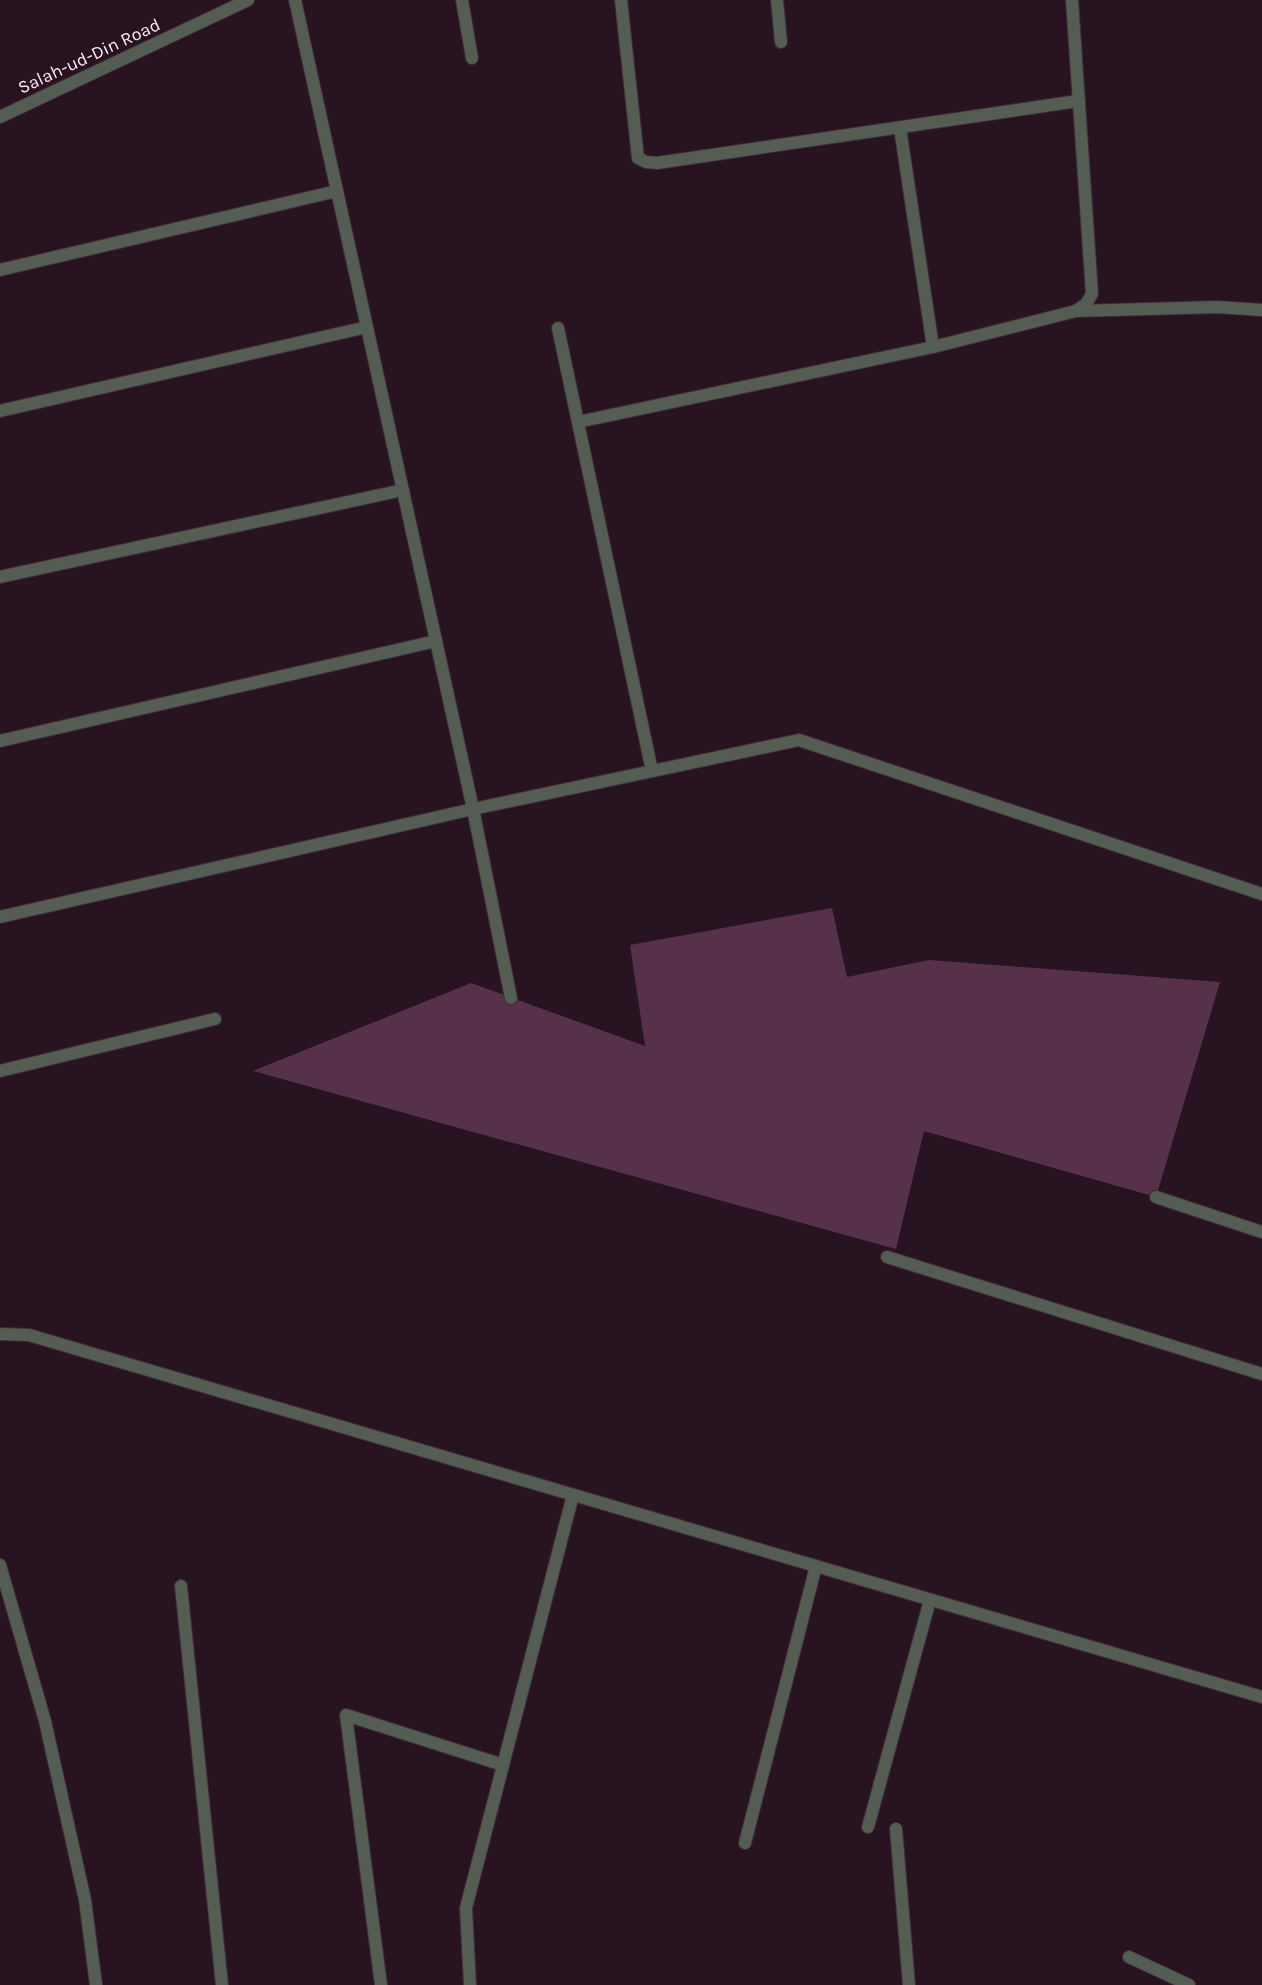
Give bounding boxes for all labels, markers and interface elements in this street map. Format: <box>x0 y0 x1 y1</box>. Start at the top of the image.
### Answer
street label: Salah-ud-Din Road <box>14 13 164 99</box>

